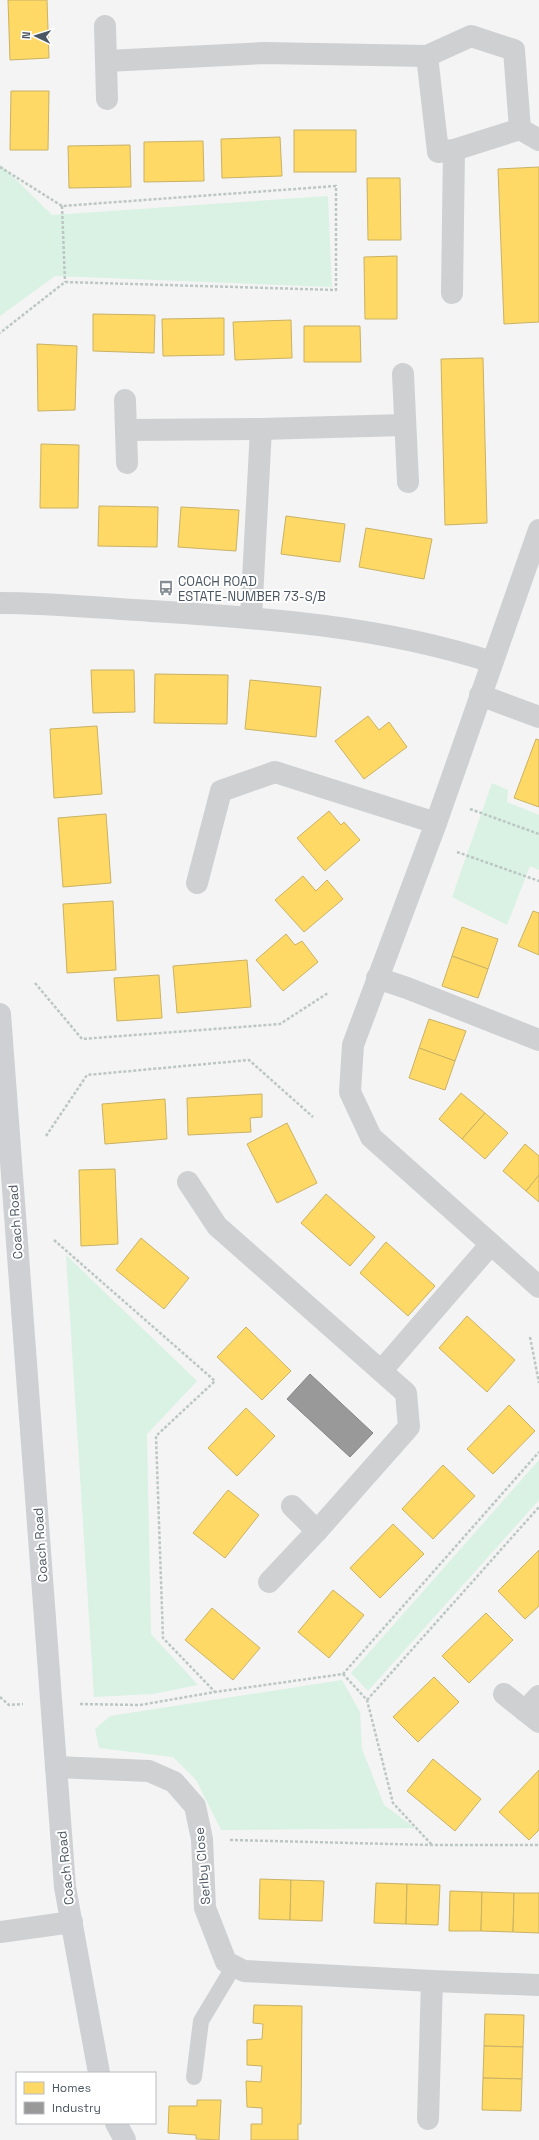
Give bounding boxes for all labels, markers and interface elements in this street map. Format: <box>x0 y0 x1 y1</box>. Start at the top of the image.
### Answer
north arrow <box>16 16 56 56</box>
text: N <box>19 31 33 39</box>
place label: COACH ROAD ESTATE-NUMBER 73-S/B <box>178 573 326 605</box>
bus stop icon: COACH ROAD ESTATE-NUMBER 73-S/B <box>157 579 175 597</box>
street label: Coach Road <box>4 1184 27 1260</box>
street label: Coach Road <box>29 1507 52 1583</box>
street label: Serlby Close <box>191 1827 214 1905</box>
street label: Coach Road <box>53 1830 78 1906</box>
legend <box>16 2072 156 2124</box>
text: Homes <box>52 2080 91 2096</box>
text: Industry <box>52 2100 101 2116</box>

